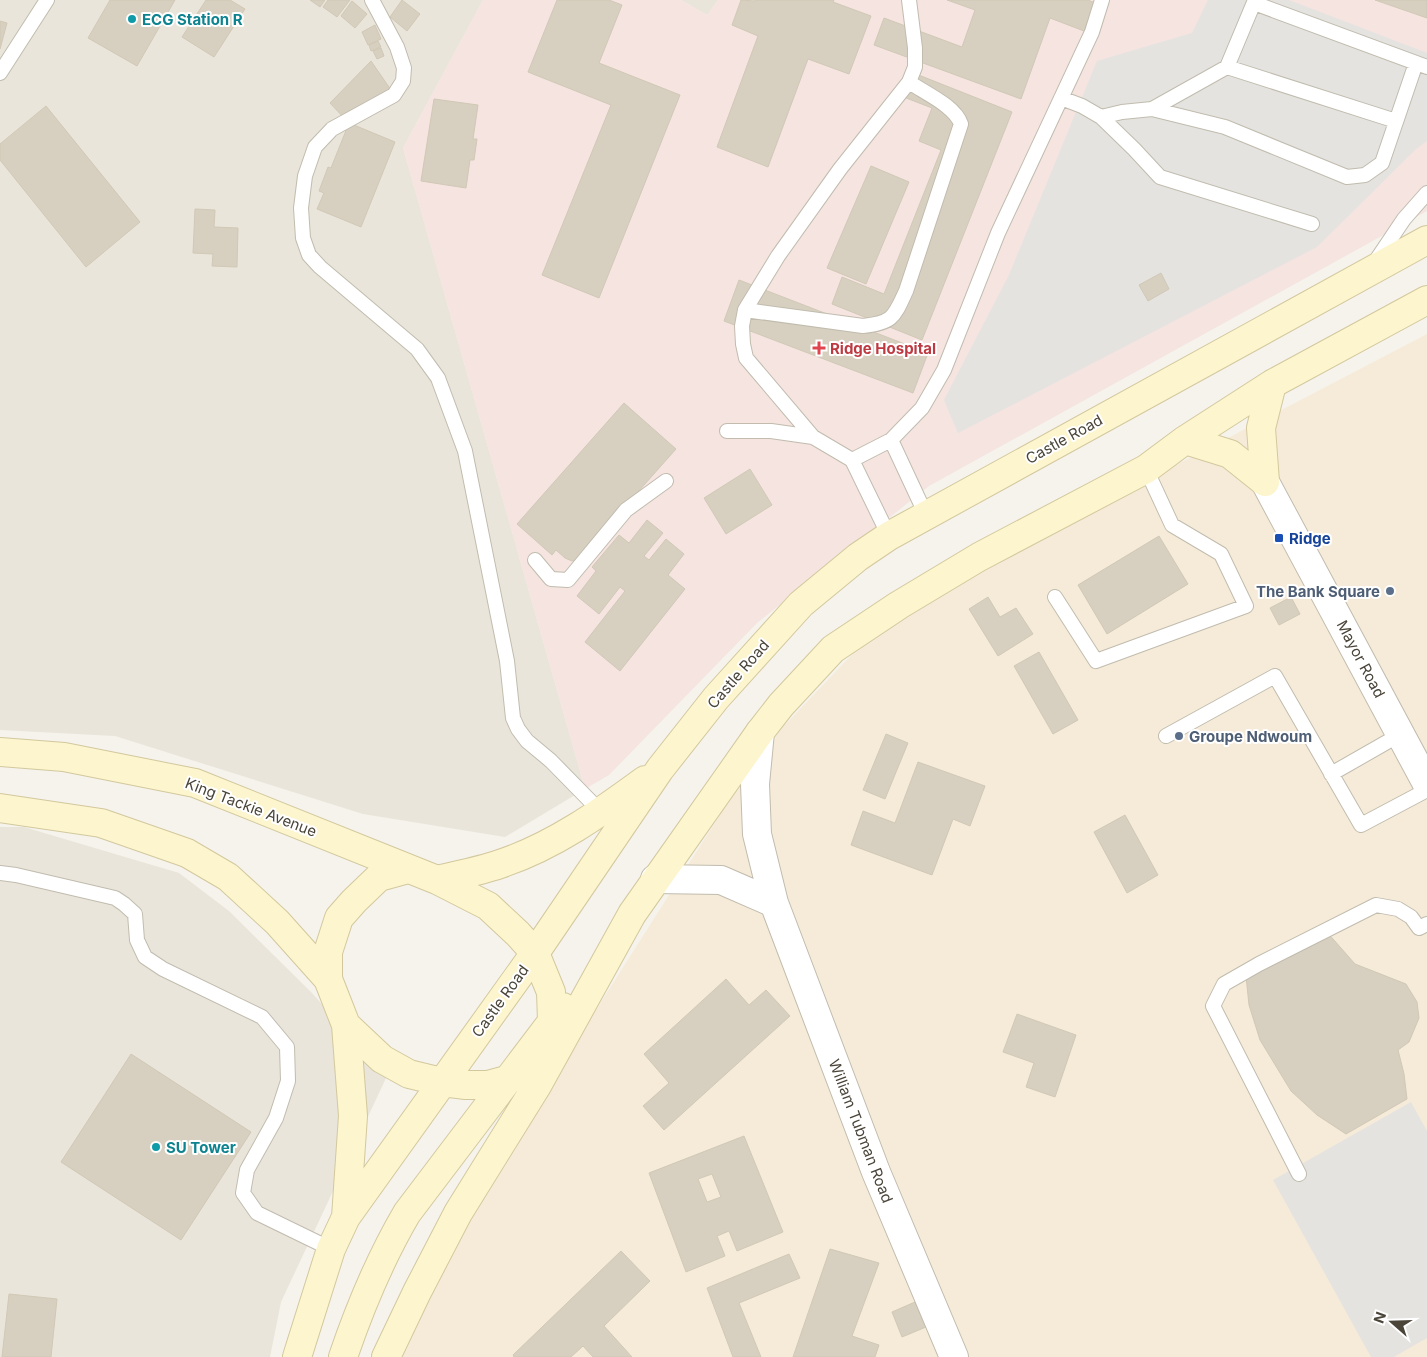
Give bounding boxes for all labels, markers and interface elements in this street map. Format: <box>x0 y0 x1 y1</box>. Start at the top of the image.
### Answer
place label: ECG Station R <box>142 10 243 29</box>
marker: ECG Station R <box>126 13 138 25</box>
place label: Ridge Hospital <box>830 339 936 358</box>
marker: Ridge Hospital <box>812 341 826 355</box>
street label: Castle Road <box>1022 410 1106 468</box>
place label: Ridge <box>1289 529 1331 548</box>
marker: Ridge <box>1273 532 1285 544</box>
place label: The Bank Square <box>1256 582 1380 601</box>
marker: The Bank Square <box>1384 585 1396 597</box>
street label: Mayor Road <box>1333 617 1389 701</box>
street label: Castle Road <box>703 636 773 712</box>
place label: Groupe Ndwoum <box>1189 727 1312 746</box>
marker: Groupe Ndwoum <box>1173 730 1185 742</box>
street label: King Tackie Avenue <box>183 773 319 841</box>
street label: Castle Road <box>467 961 533 1041</box>
street label: William Tubman Road <box>825 1056 897 1206</box>
place label: SU Tower <box>166 1138 236 1157</box>
marker: SU Tower <box>150 1141 162 1153</box>
north arrow <box>1367 1297 1417 1347</box>
text: N <box>1370 1309 1389 1325</box>

